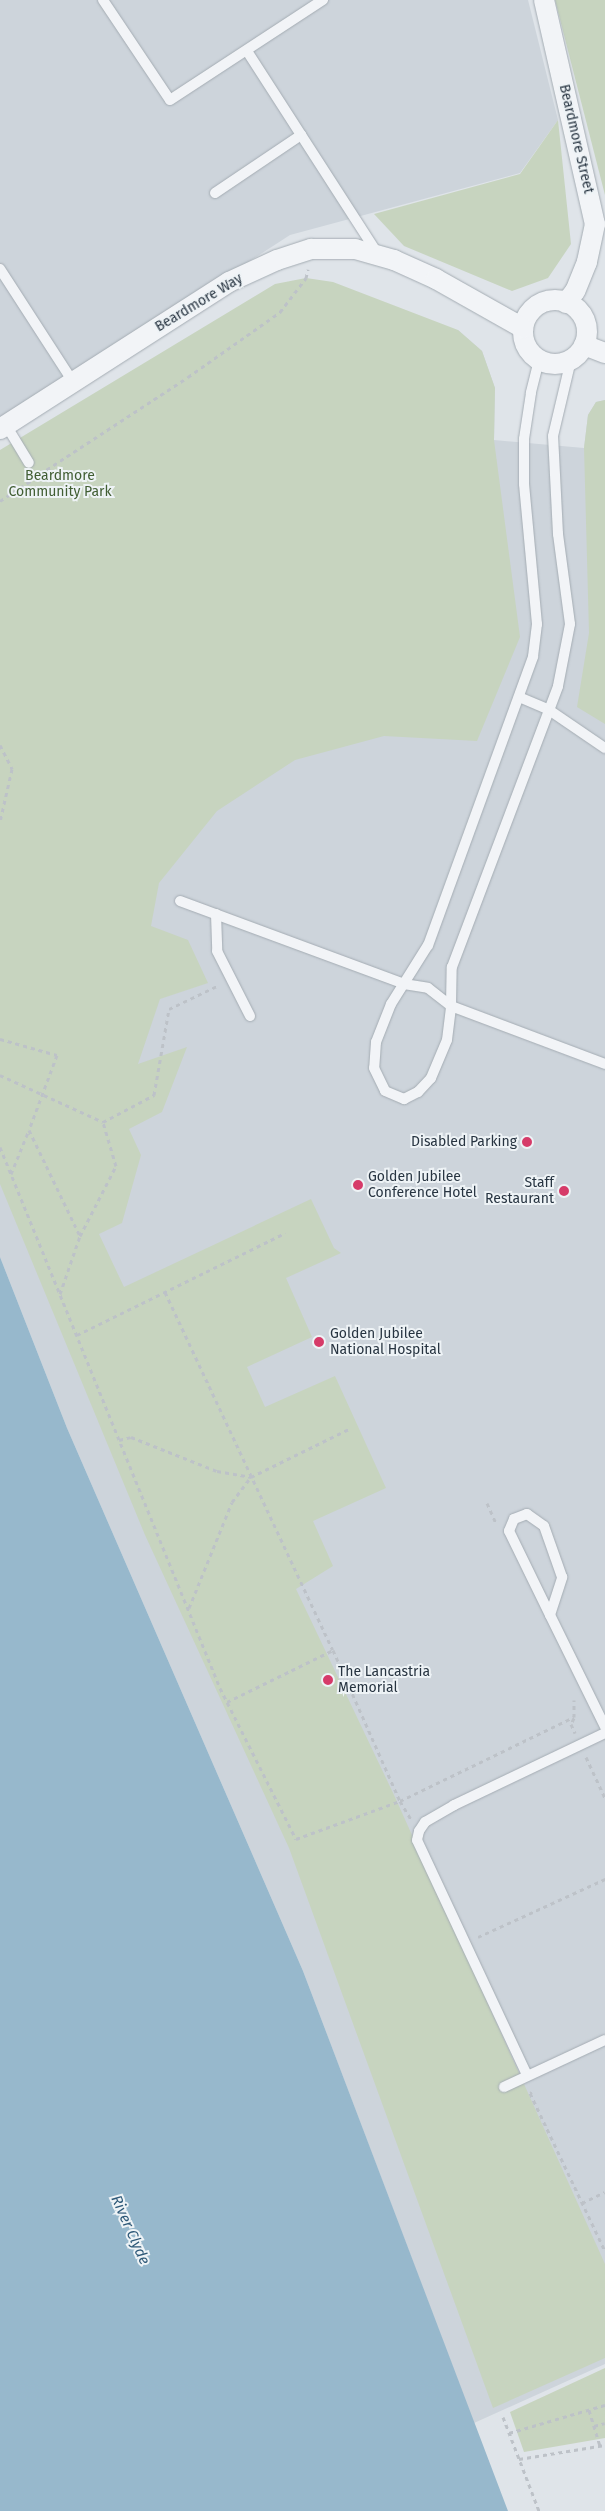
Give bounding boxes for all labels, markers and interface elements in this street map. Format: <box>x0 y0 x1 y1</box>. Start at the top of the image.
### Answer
street label: Beardmore Street <box>555 83 597 195</box>
street label: Beardmore Way <box>152 270 246 336</box>
park label: Beardmore Community Park <box>8 468 112 501</box>
place label: Disabled Parking <box>411 1134 517 1150</box>
marker: Disabled Parking <box>521 1136 533 1148</box>
place label: Golden Jubilee Conference Hotel <box>368 1169 477 1202</box>
place label: Staff Restaurant <box>485 1175 554 1208</box>
marker: Golden Jubilee Conference Hotel <box>352 1179 364 1191</box>
marker: Staff Restaurant <box>558 1185 570 1197</box>
place label: Golden Jubilee National Hospital <box>330 1326 441 1358</box>
marker: Golden Jubilee National Hospital <box>312 1335 326 1349</box>
place label: The Lancastria Memorial <box>338 1664 430 1696</box>
marker: The Lancastria Memorial <box>322 1674 334 1686</box>
water label: River Clyde <box>107 2193 153 2267</box>

